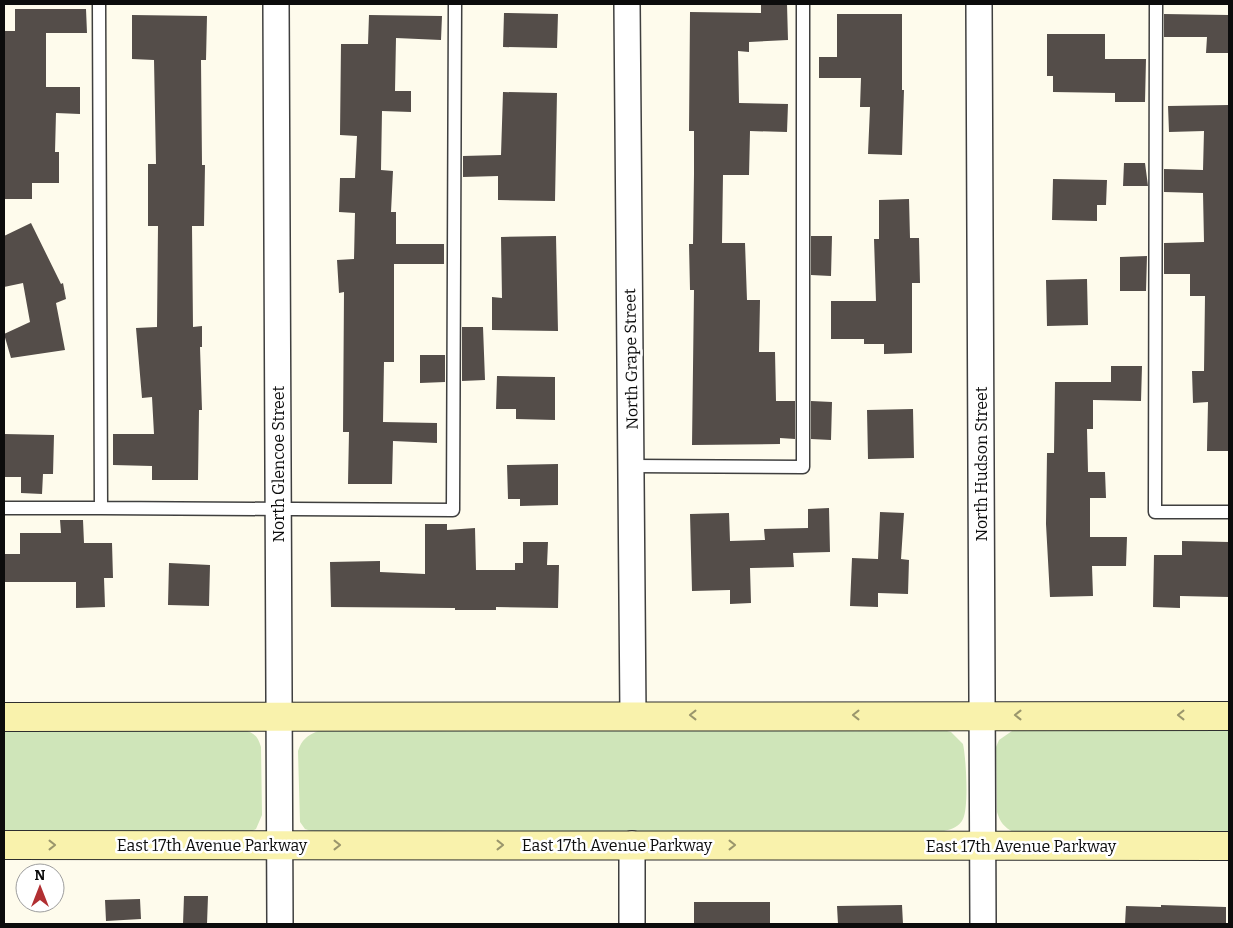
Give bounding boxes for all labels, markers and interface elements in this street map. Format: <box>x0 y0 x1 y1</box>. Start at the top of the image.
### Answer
street label: North Grape Street <box>620 288 642 430</box>
street label: North Glencoe Street <box>269 385 288 542</box>
street label: North Hudson Street <box>972 386 991 541</box>
one-way arrow <box>689 710 696 720</box>
one-way arrow <box>851 710 859 720</box>
one-way arrow <box>1014 710 1022 720</box>
one-way arrow <box>1176 710 1184 721</box>
street label: East 17th Avenue Parkway <box>117 836 308 855</box>
street label: East 17th Avenue Parkway <box>522 836 713 855</box>
street label: East 17th Avenue Parkway <box>926 837 1117 856</box>
one-way arrow <box>49 840 57 850</box>
one-way arrow <box>334 840 342 850</box>
one-way arrow <box>496 840 504 850</box>
one-way arrow <box>729 840 737 850</box>
north arrow <box>15 863 65 913</box>
text: N <box>35 867 46 884</box>

